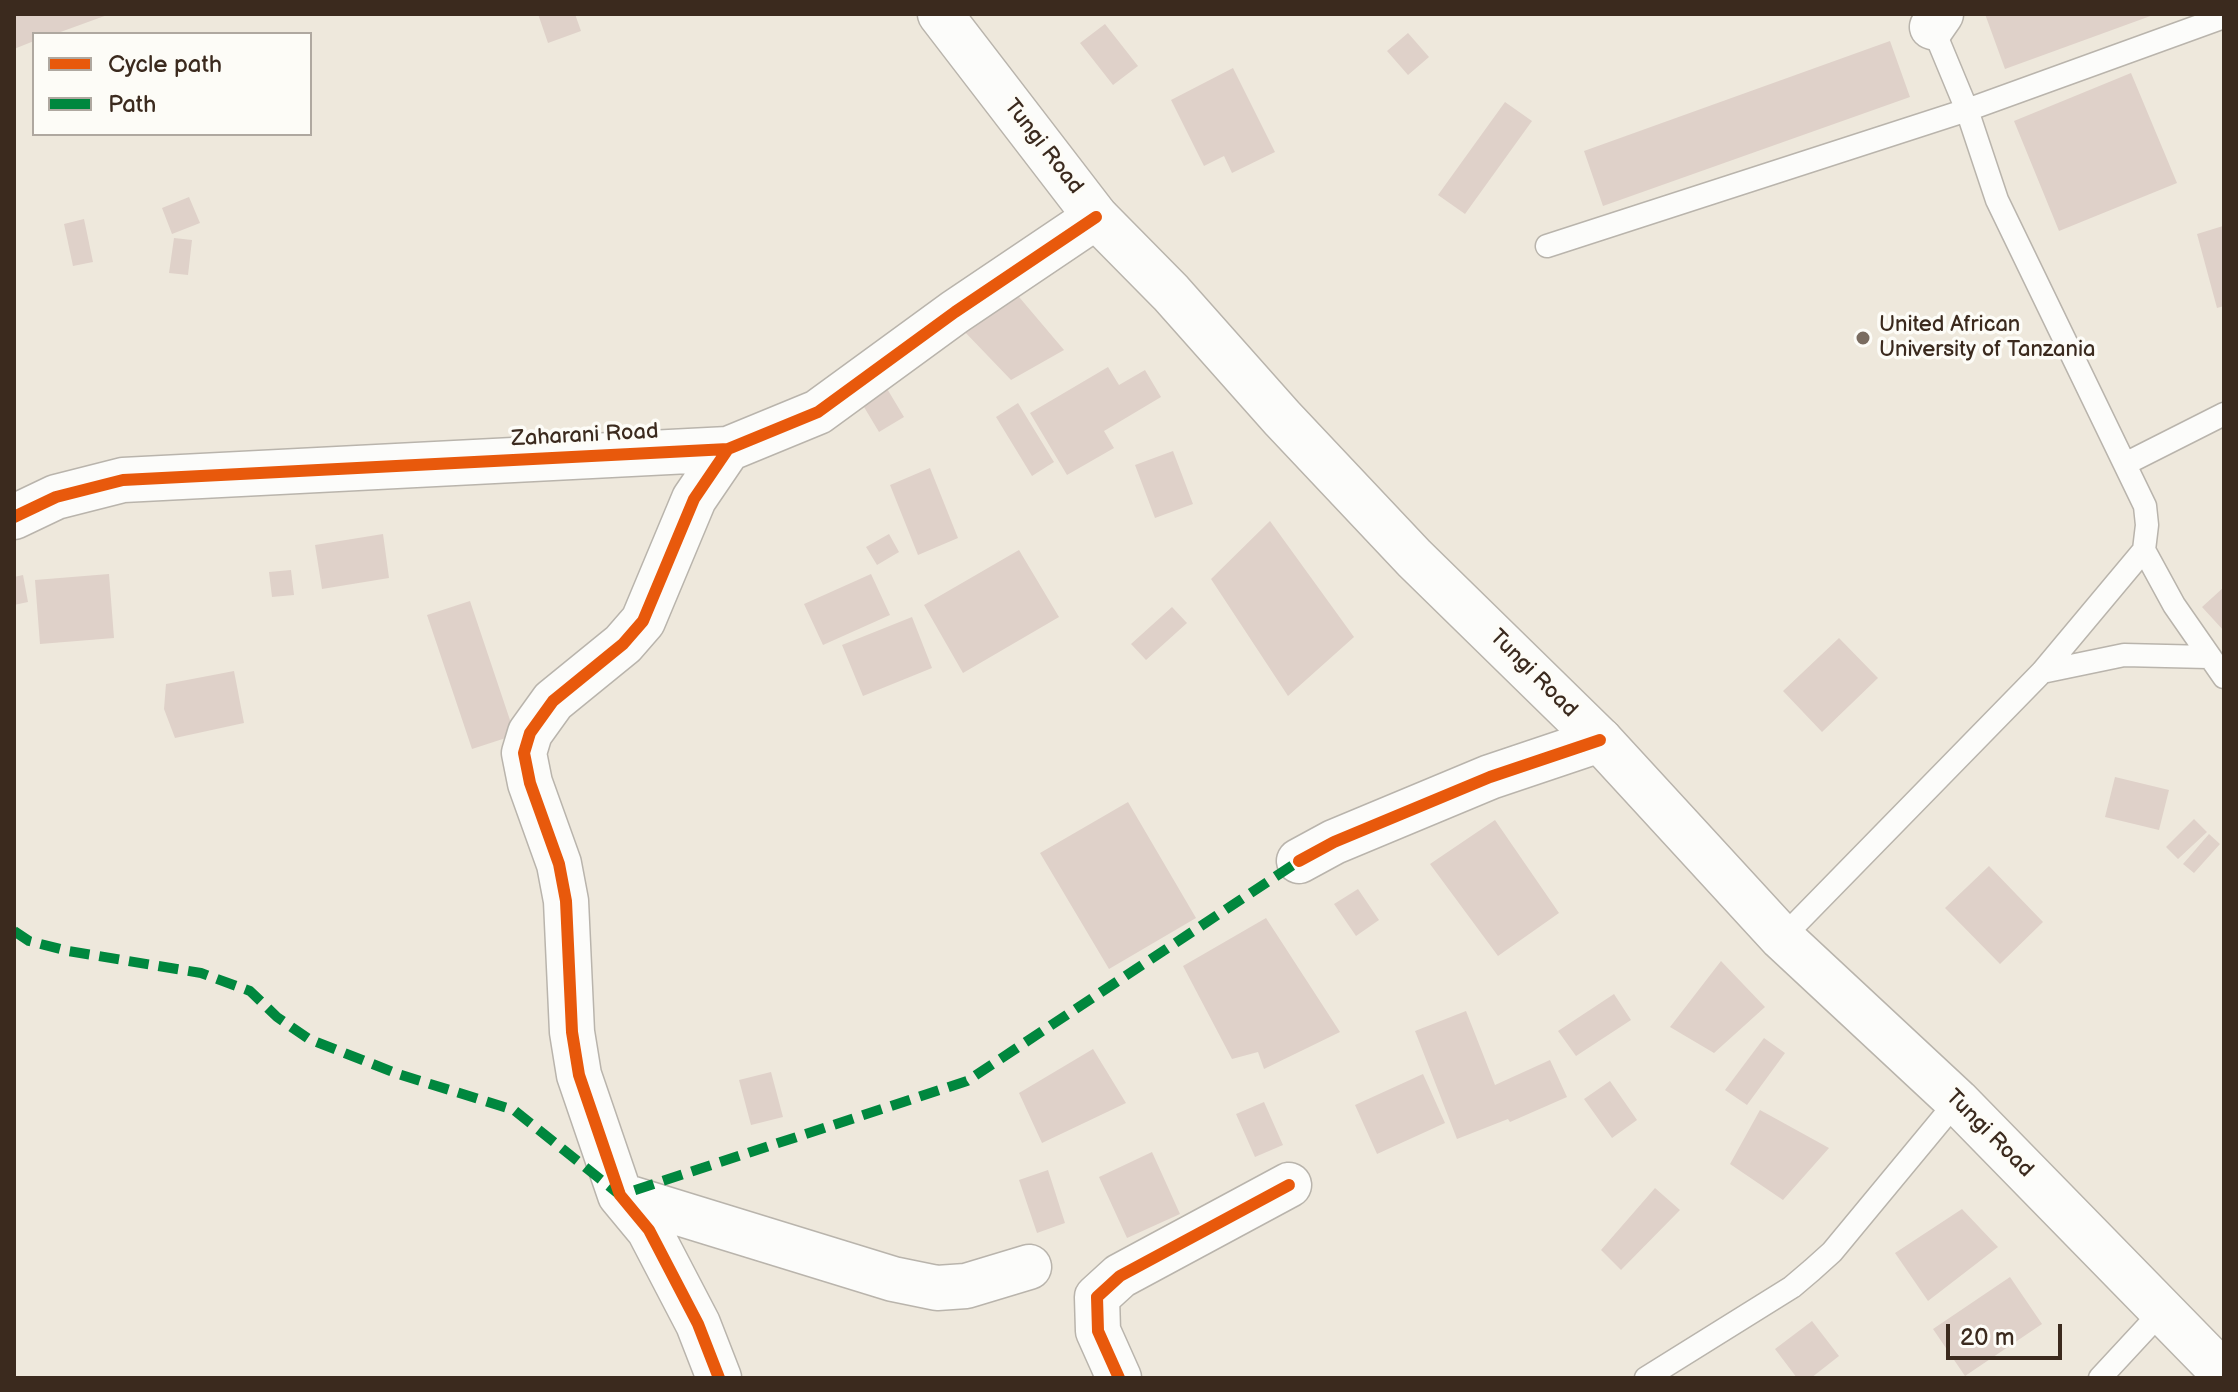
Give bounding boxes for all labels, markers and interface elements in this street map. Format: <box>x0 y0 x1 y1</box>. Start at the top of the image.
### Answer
legend <box>32 32 312 136</box>
text: Cycle path <box>108 50 222 79</box>
text: Path <box>108 90 156 119</box>
street label: Tungi Road <box>998 94 1088 200</box>
place label: United African University of Tanzania <box>1879 312 2096 364</box>
marker: United African University of Tanzania <box>1854 329 1872 347</box>
street label: Zaharani Road <box>511 419 659 453</box>
street label: Tungi Road <box>1484 625 1582 723</box>
street label: Tungi Road <box>1940 1085 2038 1183</box>
scale bar <box>1950 1308 2066 1358</box>
text: 20 m <box>1960 1323 2015 1352</box>

